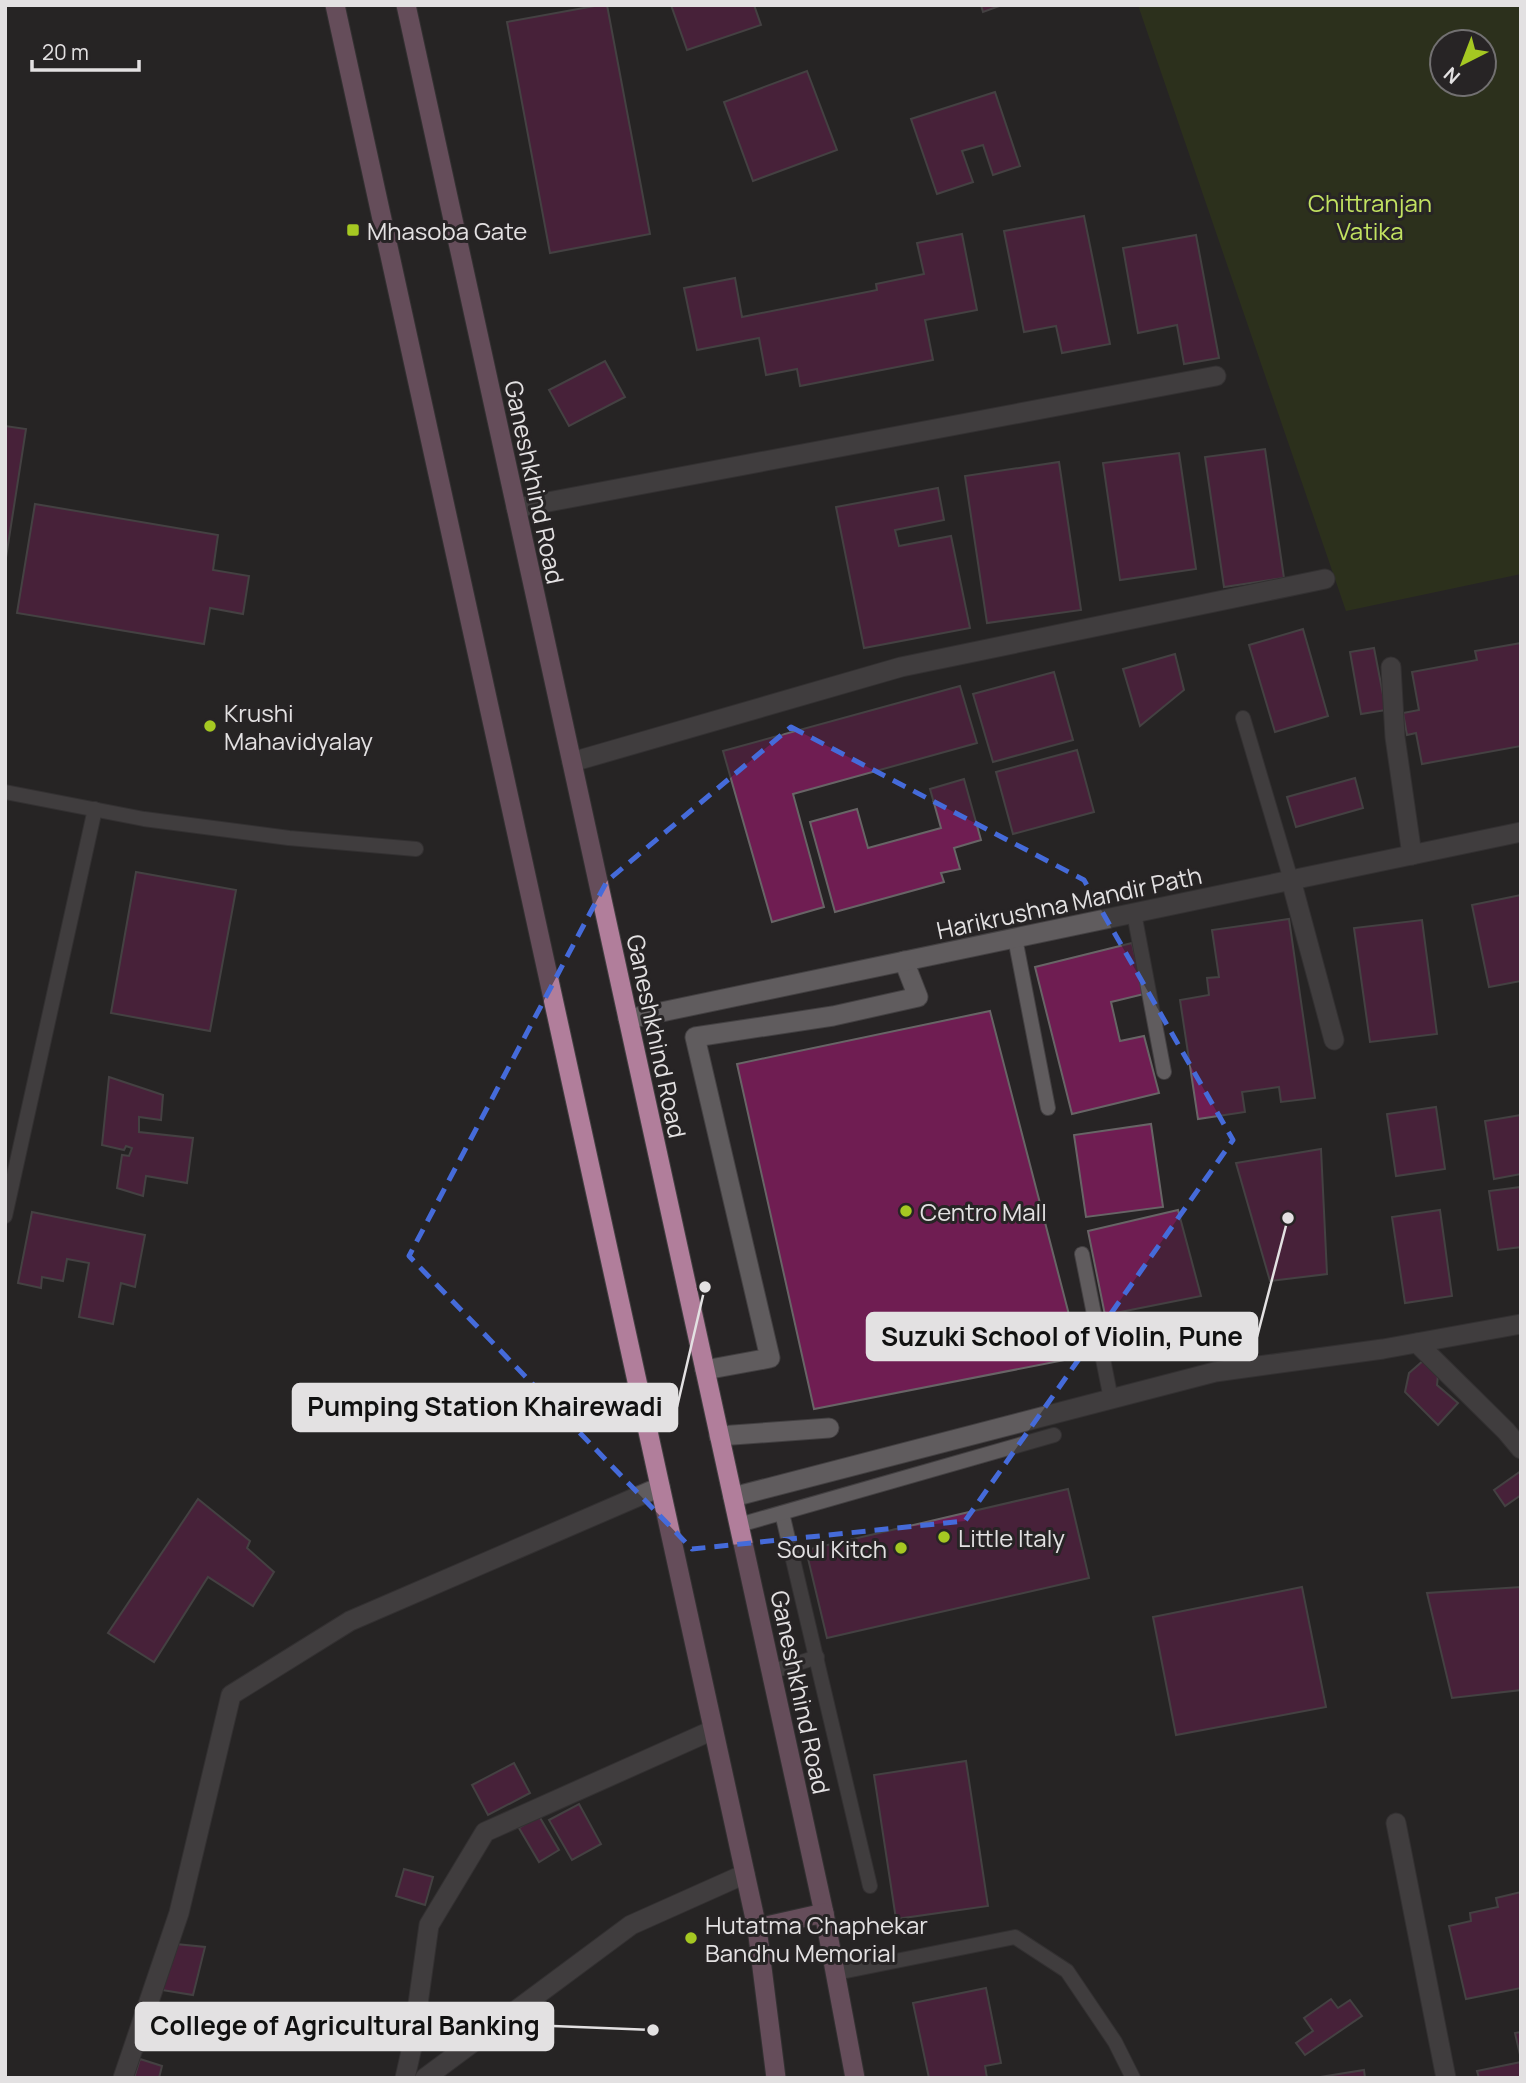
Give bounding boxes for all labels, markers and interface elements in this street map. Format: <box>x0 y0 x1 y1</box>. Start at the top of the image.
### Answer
scale bar <box>32 28 138 72</box>
north arrow <box>1428 28 1498 98</box>
text: 20 m <box>42 38 89 66</box>
text: N <box>1438 61 1465 90</box>
park label: Chittranjan Vatika <box>1308 186 1432 247</box>
place label: Mhasoba Gate <box>367 214 527 247</box>
marker: Mhasoba Gate <box>345 222 361 238</box>
street label: Ganeshkhind Road <box>497 377 573 587</box>
place label: Krushi Mahavidyalay <box>224 696 373 757</box>
marker: Krushi Mahavidyalay <box>202 718 218 734</box>
street label: Harikrushna Mandir Path <box>933 858 1205 946</box>
street label: Ganeshkhind Road <box>619 931 695 1141</box>
place label: Centro Mall <box>920 1195 1047 1228</box>
marker: Centro Mall <box>898 1203 914 1219</box>
callout: Suzuki School of Violin, Pune <box>867 1313 1257 1360</box>
text: Suzuki School of Violin, Pune <box>881 1318 1243 1354</box>
callout: Pumping Station Khairewadi <box>293 1384 677 1431</box>
text: Pumping Station Khairewadi <box>307 1388 663 1424</box>
place label: Little Italy <box>958 1521 1065 1554</box>
marker: Little Italy <box>936 1529 952 1545</box>
place label: Soul Kitch <box>777 1532 887 1565</box>
marker: Soul Kitch <box>893 1540 909 1556</box>
street label: Ganeshkhind Road <box>763 1587 839 1797</box>
place label: Hutatma Chaphekar Bandhu Memorial <box>705 1908 928 1969</box>
marker: Hutatma Chaphekar Bandhu Memorial <box>683 1930 699 1946</box>
callout: College of Agricultural Banking <box>136 2003 553 2050</box>
text: College of Agricultural Banking <box>150 2007 540 2043</box>

